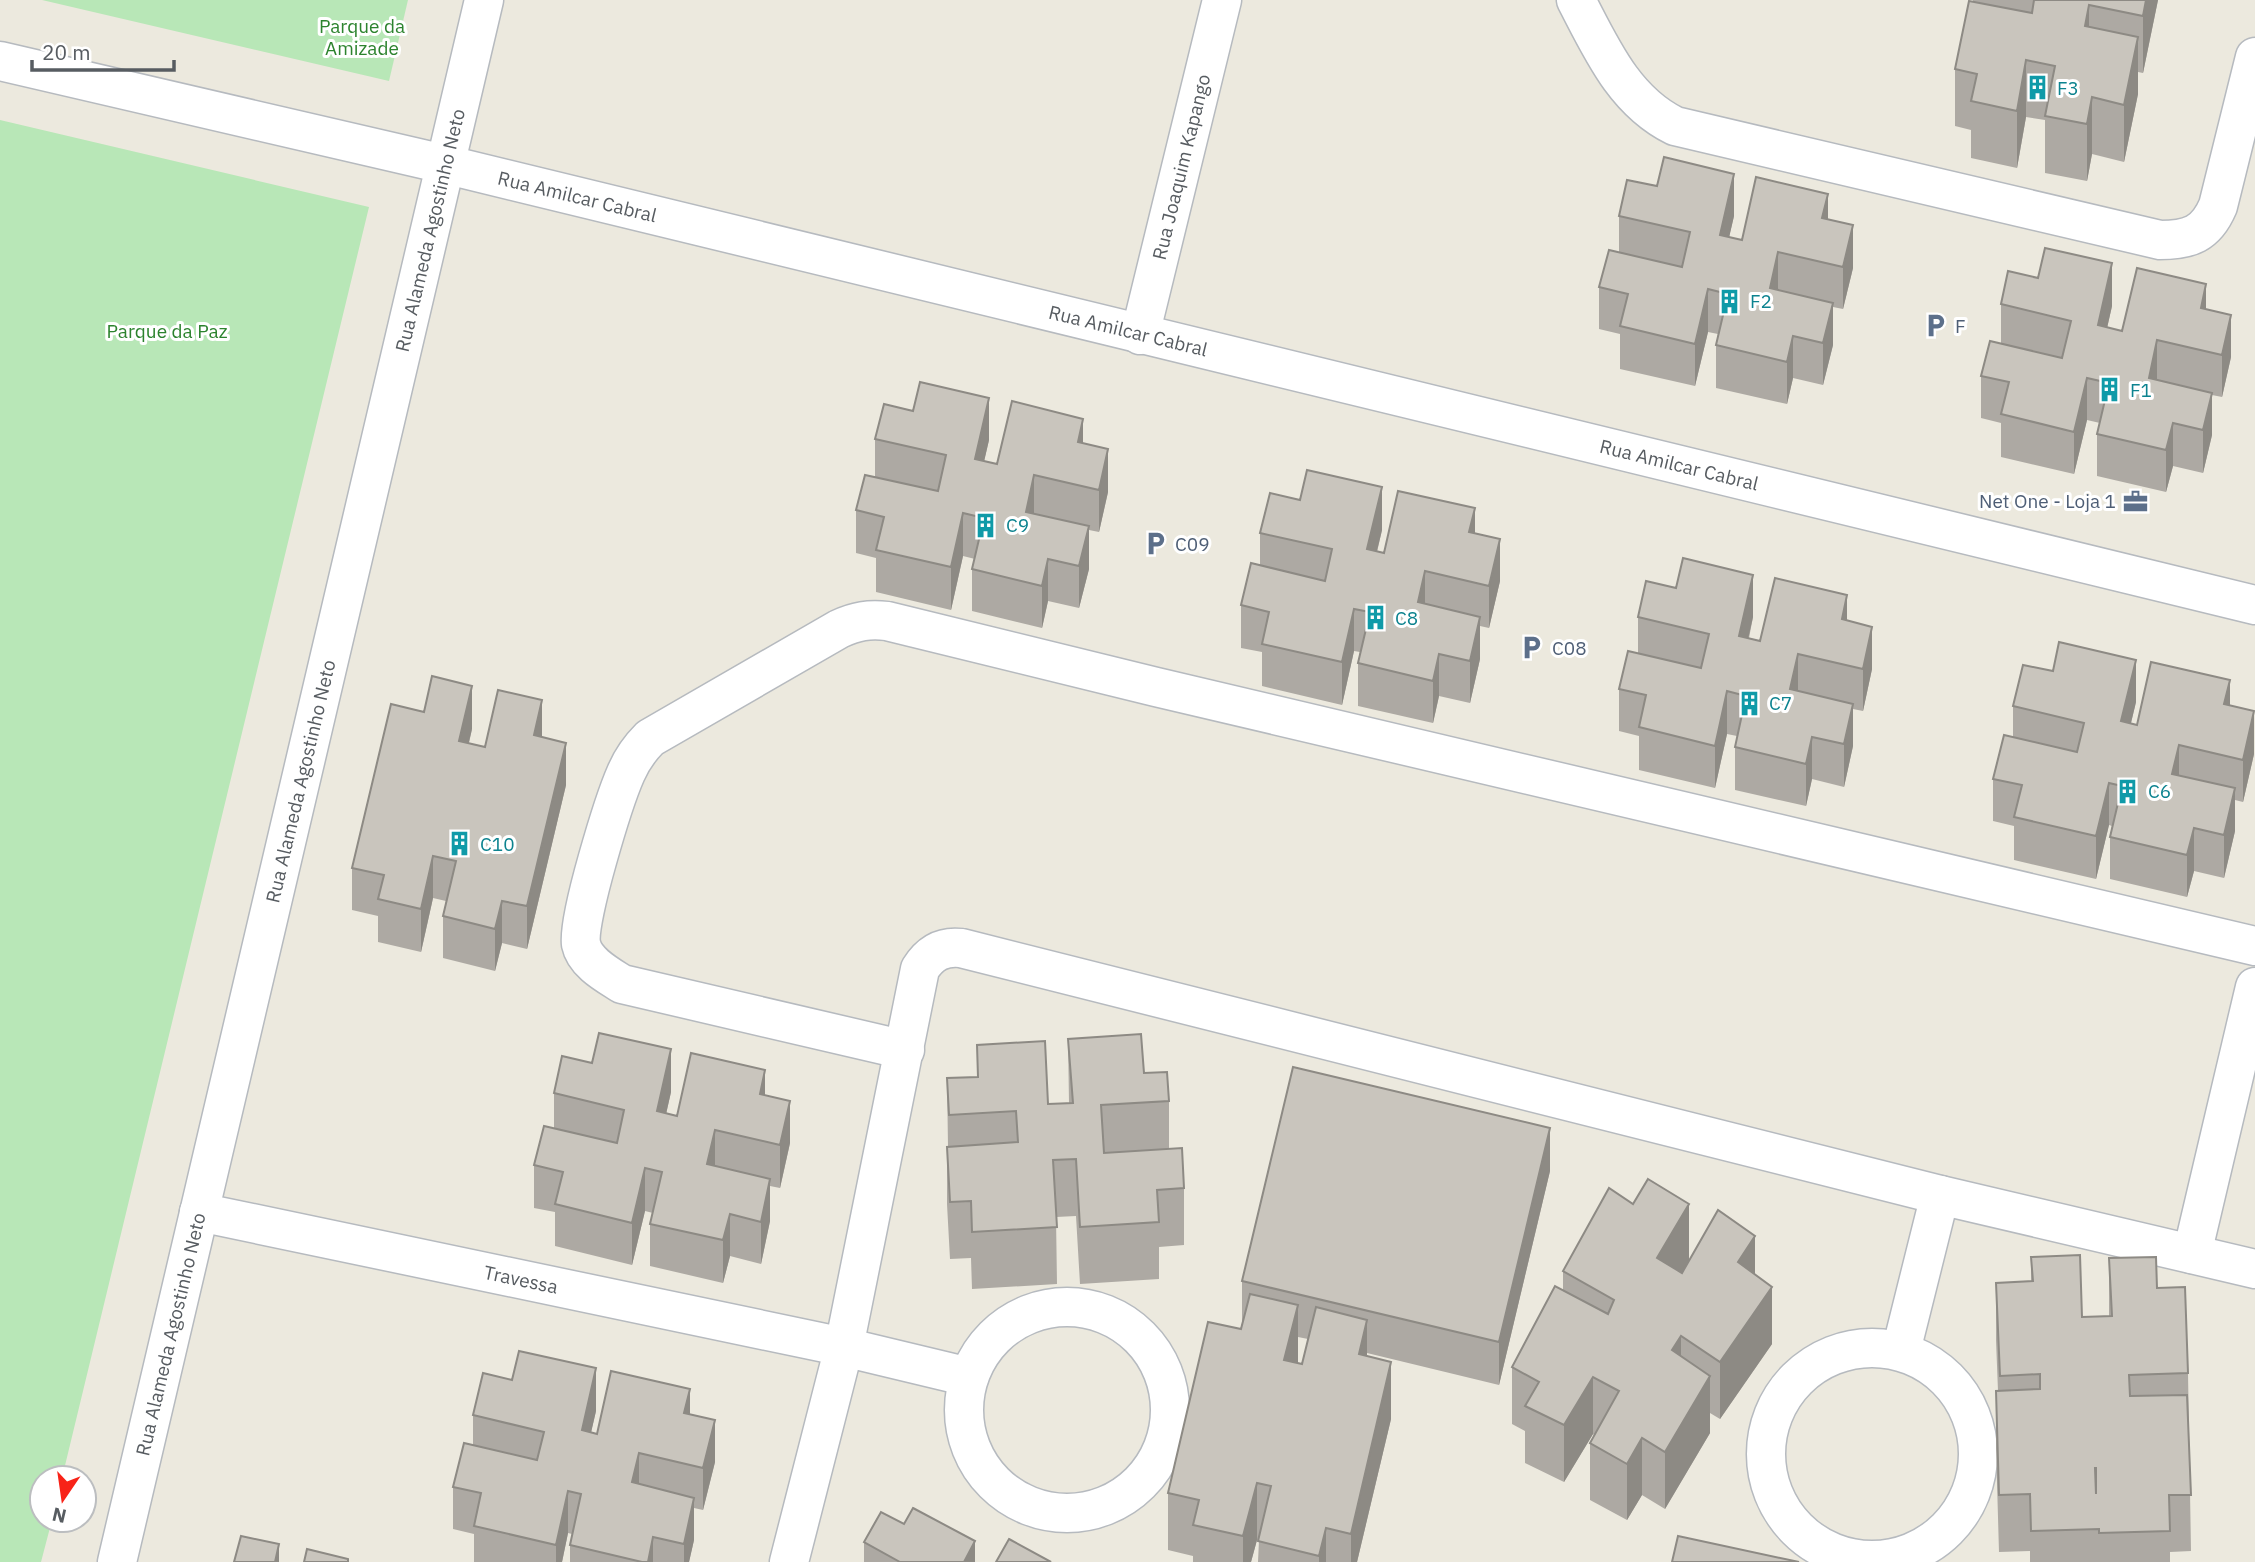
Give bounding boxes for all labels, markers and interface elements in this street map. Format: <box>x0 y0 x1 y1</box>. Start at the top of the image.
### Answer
park label: Parque da Amizade <box>319 14 405 60</box>
scale bar <box>32 28 173 72</box>
text: 20 m <box>42 38 91 66</box>
street label: Rua Joaquim Kapango <box>1147 72 1215 262</box>
building icon: F3 <box>2023 74 2051 102</box>
place label: F3 <box>2057 76 2079 100</box>
street label: Rua Alameda Agostinho Neto <box>390 106 470 354</box>
street label: Rua Amilcar Cabral <box>495 166 659 227</box>
building icon: F2 <box>1716 287 1744 315</box>
place label: F2 <box>1750 289 1772 313</box>
street label: Rua Amilcar Cabral <box>1046 300 1210 362</box>
parking icon: F <box>1921 312 1949 340</box>
place label: F <box>1955 314 1966 338</box>
park label: Parque da Paz <box>107 319 228 343</box>
building icon: F1 <box>2096 376 2124 404</box>
place label: F1 <box>2130 378 2152 402</box>
street label: Rua Amilcar Cabral <box>1597 434 1761 496</box>
office icon: Net One - Loja 1 <box>2122 487 2150 515</box>
place label: Net One - Loja 1 <box>1979 489 2116 513</box>
building icon: C9 <box>972 511 1000 539</box>
place label: C9 <box>1006 513 1029 537</box>
parking icon: C09 <box>1141 530 1169 558</box>
place label: C09 <box>1175 532 1210 556</box>
building icon: C8 <box>1361 604 1389 632</box>
place label: C8 <box>1395 606 1418 630</box>
parking icon: C08 <box>1518 634 1546 662</box>
place label: C08 <box>1552 636 1587 660</box>
street label: Rua Alameda Agostinho Neto <box>260 657 341 905</box>
building icon: C7 <box>1735 689 1763 717</box>
place label: C7 <box>1769 691 1792 715</box>
building icon: C6 <box>2114 777 2142 805</box>
place label: C6 <box>2148 779 2171 803</box>
building icon: C10 <box>446 830 474 858</box>
place label: C10 <box>480 832 515 856</box>
street label: Rua Alameda Agostinho Neto <box>130 1210 211 1458</box>
street label: Travessa <box>482 1260 560 1299</box>
north arrow <box>28 1464 98 1534</box>
text: N <box>50 1502 69 1529</box>

